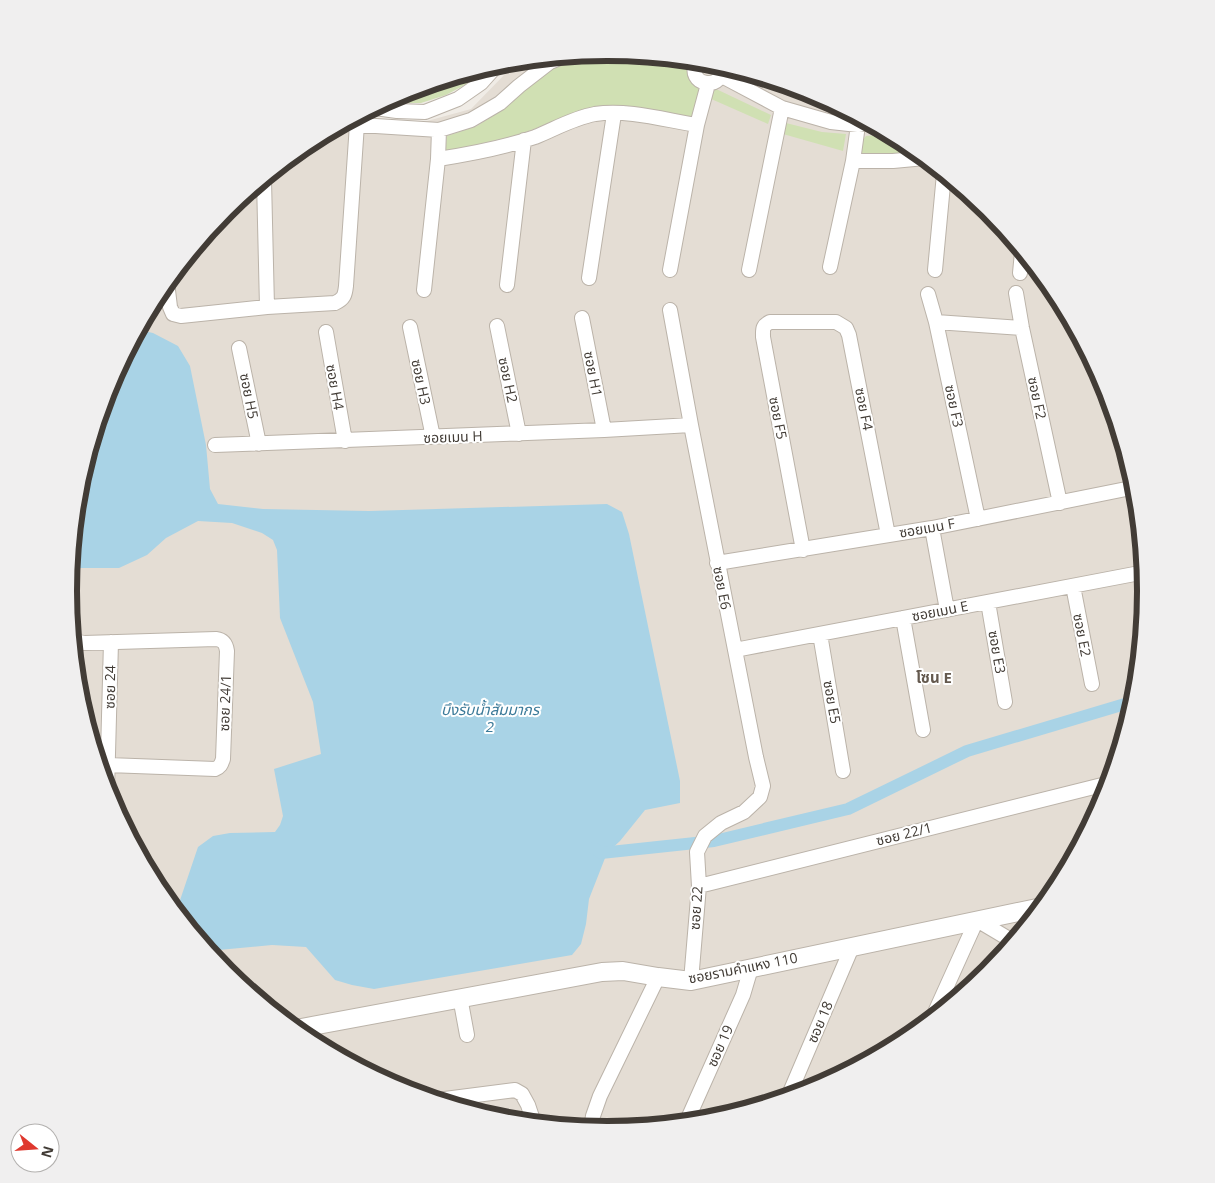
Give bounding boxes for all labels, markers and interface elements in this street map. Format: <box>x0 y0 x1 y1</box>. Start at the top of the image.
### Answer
street label: ซอย H1 <box>580 349 607 398</box>
street label: ซอย H2 <box>494 355 523 404</box>
street label: ซอย H3 <box>407 357 436 406</box>
street label: ซอย H4 <box>322 363 349 411</box>
street label: ซอย H5 <box>236 371 263 420</box>
street label: ซอย F2 <box>1024 375 1051 421</box>
street label: ซอย F3 <box>941 383 968 429</box>
street label: ซอย F4 <box>851 386 878 432</box>
street label: ซอย F5 <box>765 395 792 441</box>
street label: ซอยเมน H <box>423 426 483 447</box>
street label: ซอยเมน F <box>898 513 956 542</box>
street label: ซอย E6 <box>709 565 736 611</box>
street label: ซอยเมน E <box>910 596 970 625</box>
street label: ซอย E2 <box>1069 612 1096 658</box>
street label: ซอย E3 <box>984 629 1011 675</box>
street label: ซอย 24 <box>100 665 119 709</box>
district label: โซน E <box>916 667 952 687</box>
street label: ซอย 24/1 <box>214 674 235 732</box>
street label: ซอย E5 <box>819 679 846 725</box>
water label: บึงรับน้ำสัมมากร 2 <box>441 699 541 736</box>
street label: ซอย 22/1 <box>874 817 934 850</box>
street label: ซอย 22 <box>684 885 707 930</box>
street label: ซอยรามคำแหง 110 <box>687 948 799 987</box>
street label: ซอย 18 <box>802 998 837 1046</box>
street label: ซอย 19 <box>702 1022 737 1070</box>
north arrow <box>10 1123 60 1173</box>
text: N <box>37 1144 59 1160</box>

